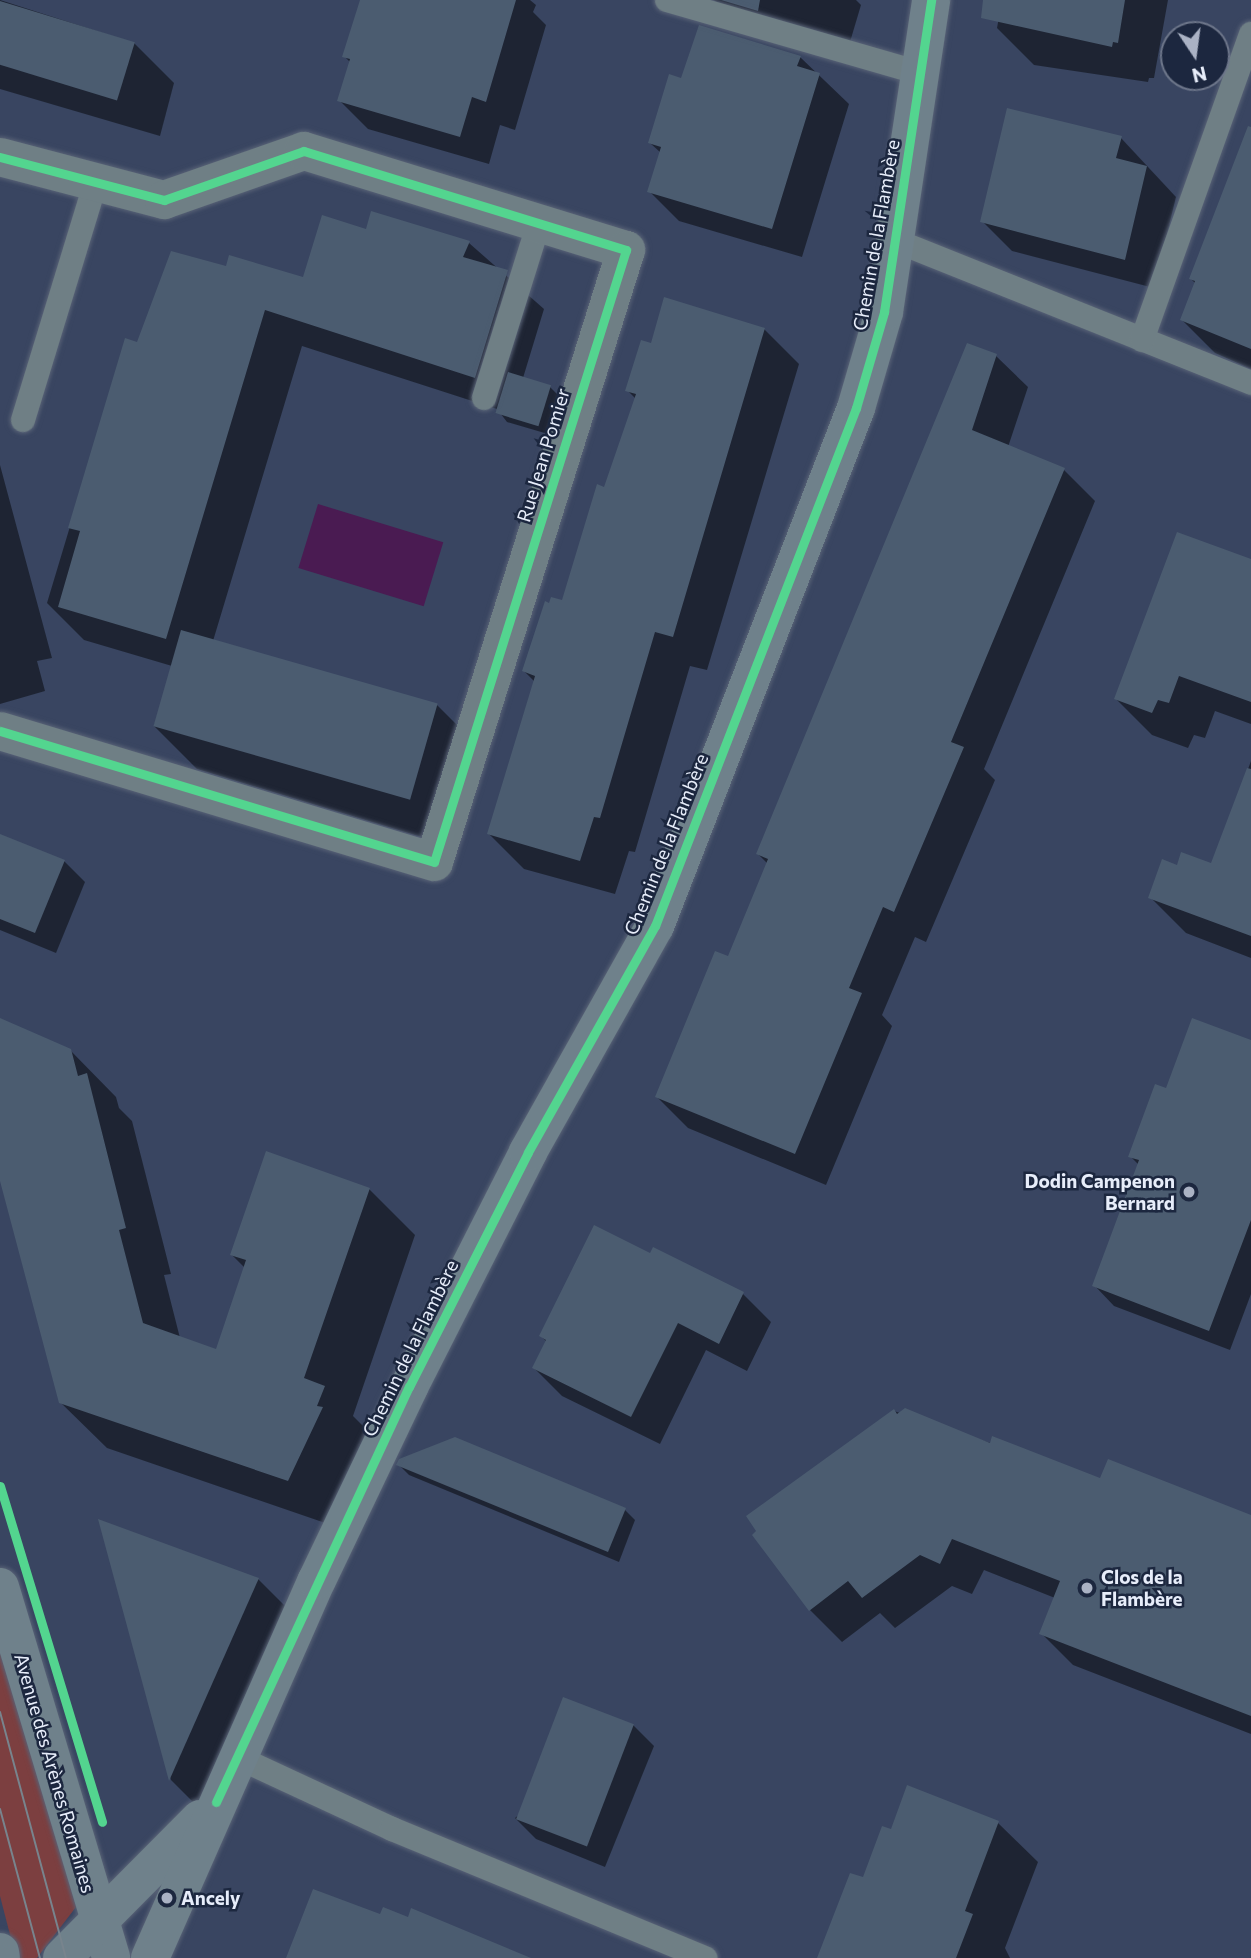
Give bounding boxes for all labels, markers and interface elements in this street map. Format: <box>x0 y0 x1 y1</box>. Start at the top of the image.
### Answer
north arrow <box>1160 21 1230 91</box>
text: N <box>1190 62 1209 88</box>
street label: Chemin de la Flambère <box>848 138 904 332</box>
street label: Rue Jean Pomier <box>512 385 574 525</box>
street label: Chemin de la Flambère <box>619 750 713 938</box>
place label: Dodin Campenon Bernard <box>1025 1170 1175 1214</box>
marker: Dodin Campenon Bernard <box>1181 1184 1197 1200</box>
street label: Chemin de la Flambère <box>357 1256 463 1440</box>
place label: Clos de la Flambère <box>1101 1566 1183 1610</box>
marker: Clos de la Flambère <box>1079 1580 1095 1596</box>
street label: Avenue des Arènes Romaines <box>10 1651 100 1895</box>
place label: Ancely <box>181 1887 240 1909</box>
marker: Ancely <box>159 1890 175 1906</box>

